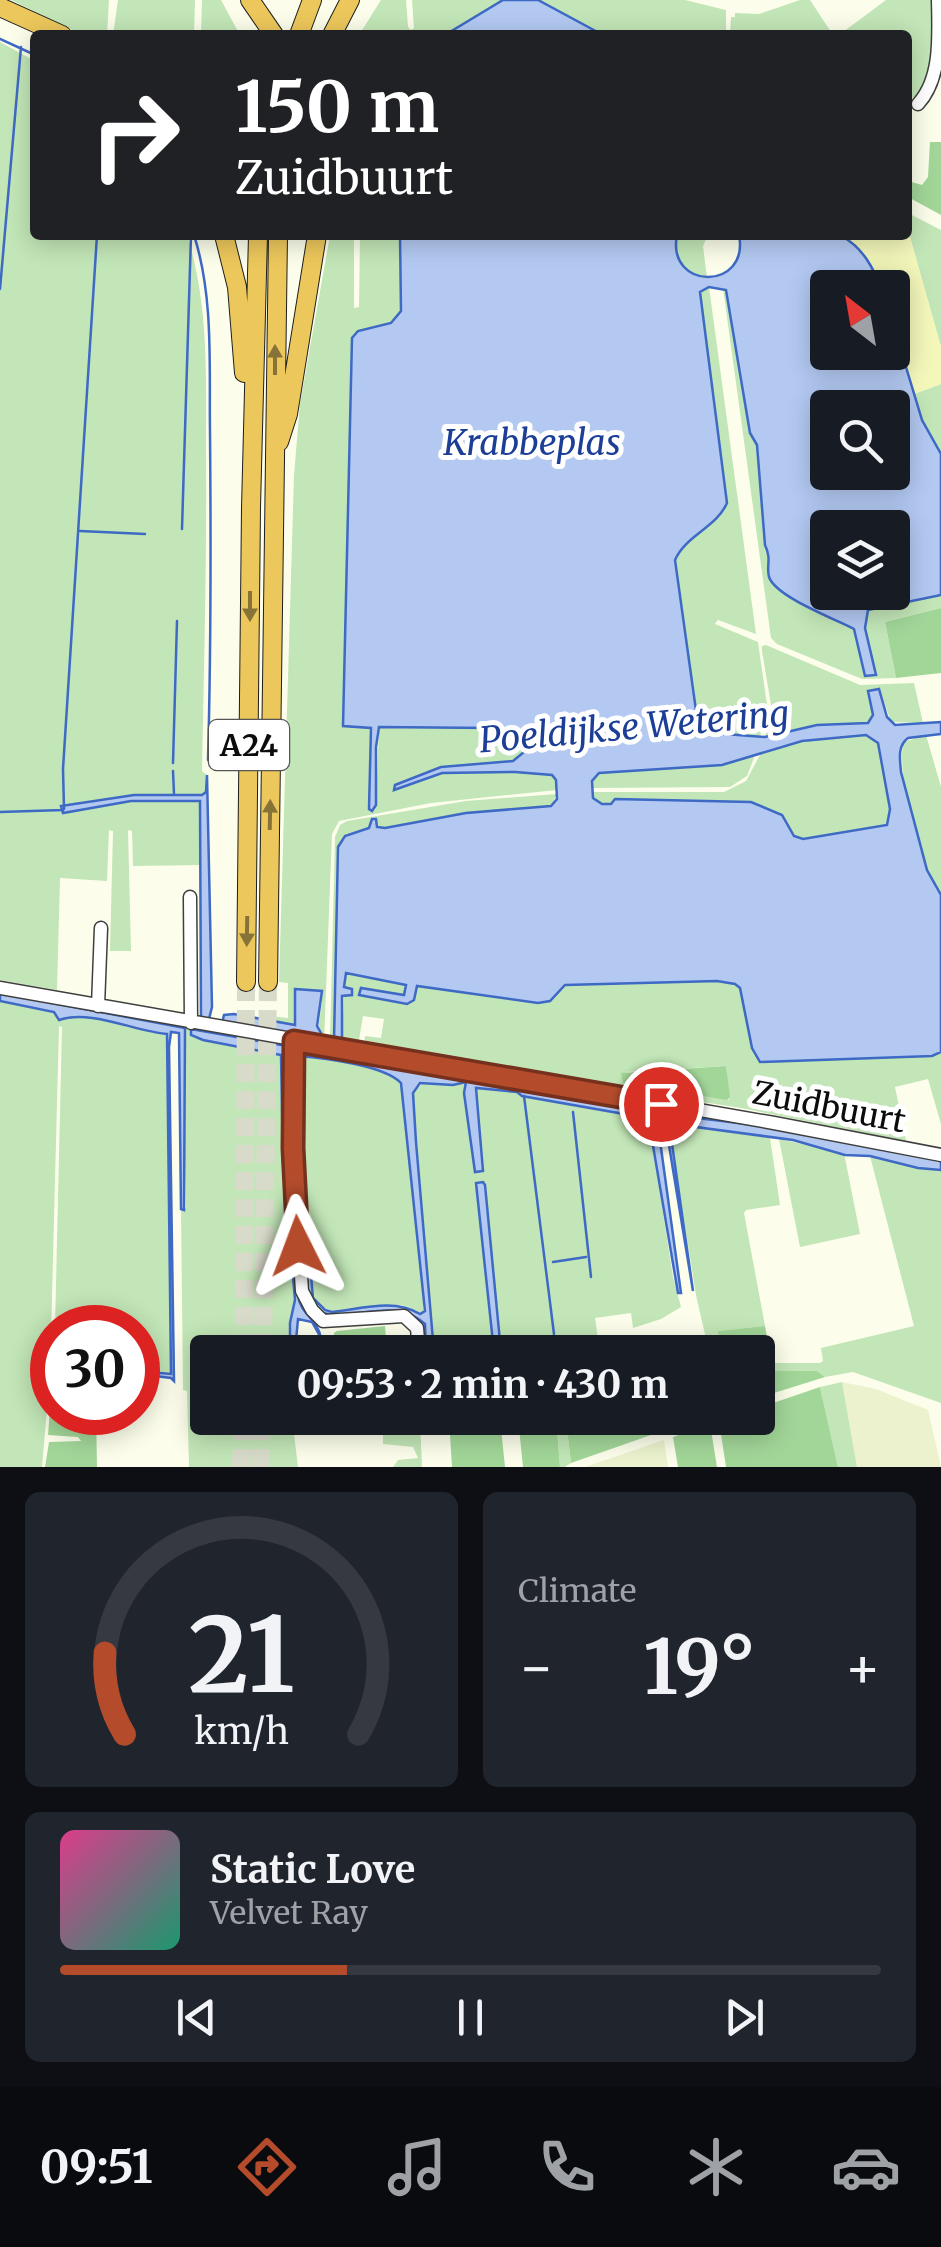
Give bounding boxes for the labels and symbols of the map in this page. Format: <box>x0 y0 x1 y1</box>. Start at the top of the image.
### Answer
north arrow <box>810 270 910 370</box>
one-way arrow <box>267 343 283 375</box>
water label: Krabbeplas <box>442 421 621 465</box>
one-way arrow <box>242 590 258 622</box>
water label: Poeldijkse Wetering <box>478 692 790 762</box>
road number: A24 <box>209 720 289 770</box>
one-way arrow <box>262 798 278 830</box>
one-way arrow <box>238 915 254 947</box>
pin <box>619 1062 704 1147</box>
street label: Zuidbuurt <box>749 1073 909 1142</box>
position arrow <box>246 1194 350 1298</box>
speed limit sign: 30 <box>30 1305 160 1435</box>

